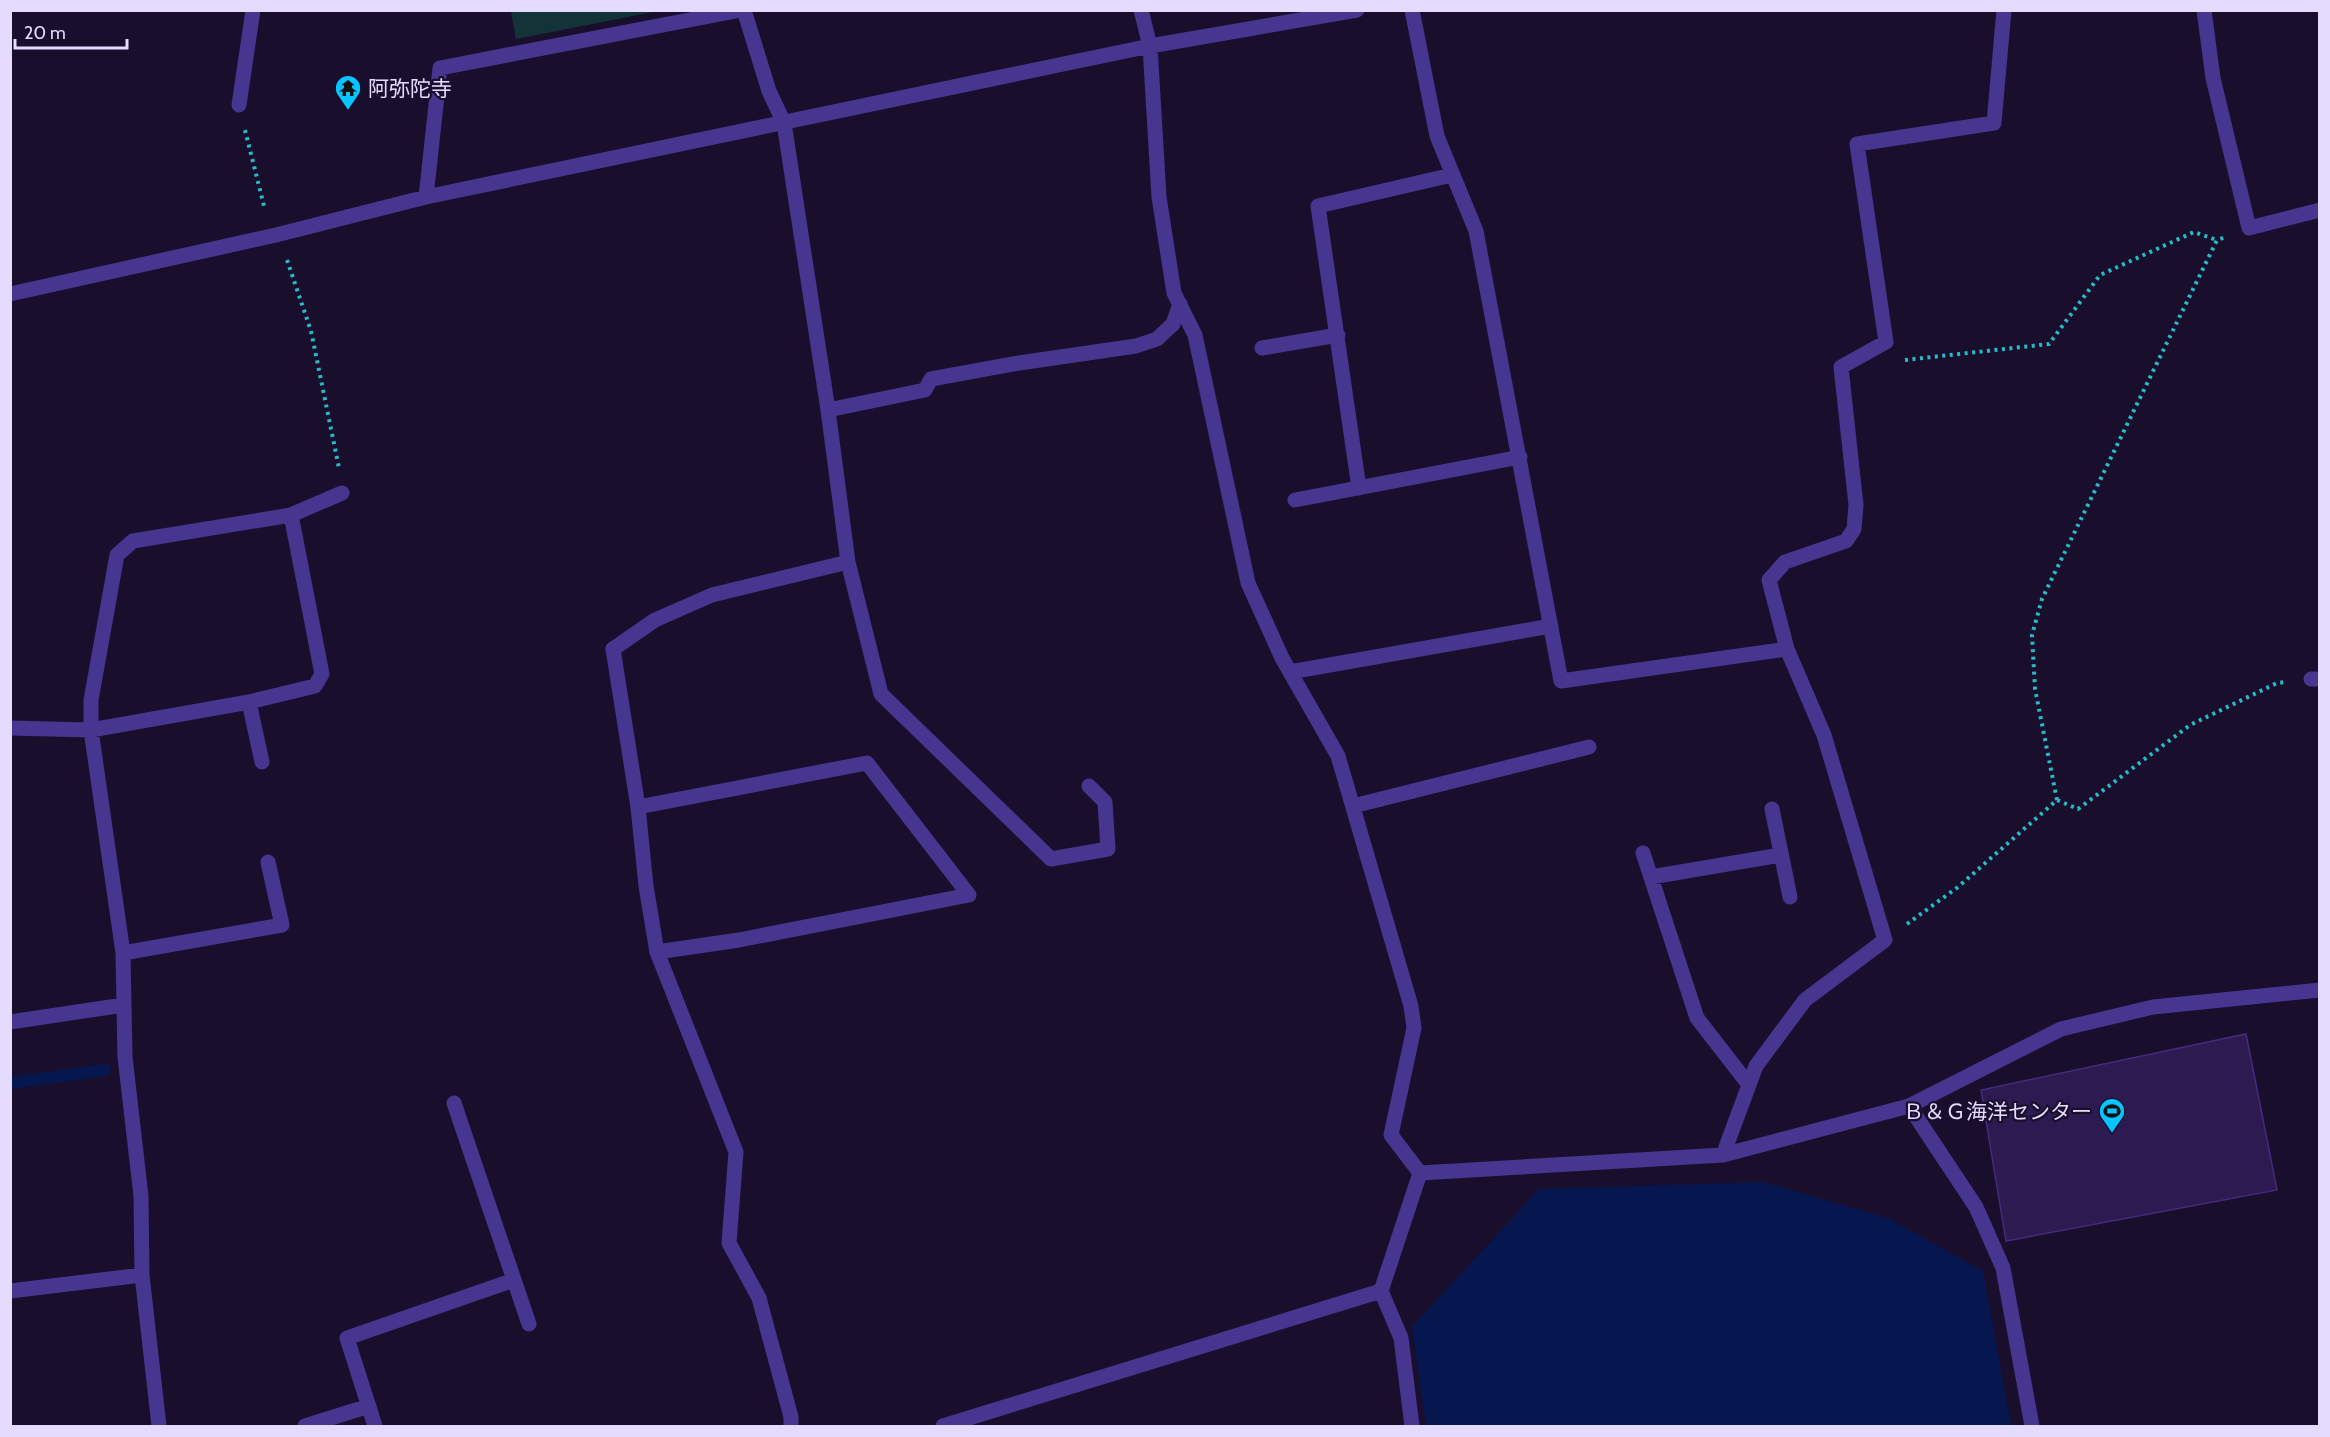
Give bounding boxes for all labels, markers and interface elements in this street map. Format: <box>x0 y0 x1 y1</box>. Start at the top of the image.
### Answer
scale bar <box>15 12 128 50</box>
text: 20 m <box>24 22 66 44</box>
temple icon: 阿弥陀寺 <box>333 73 363 111</box>
place label: 阿弥陀寺 <box>368 76 452 101</box>
sports icon: Ｂ＆Ｇ海洋センター <box>2097 1096 2127 1134</box>
place label: Ｂ＆Ｇ海洋センター <box>1903 1099 2092 1124</box>

